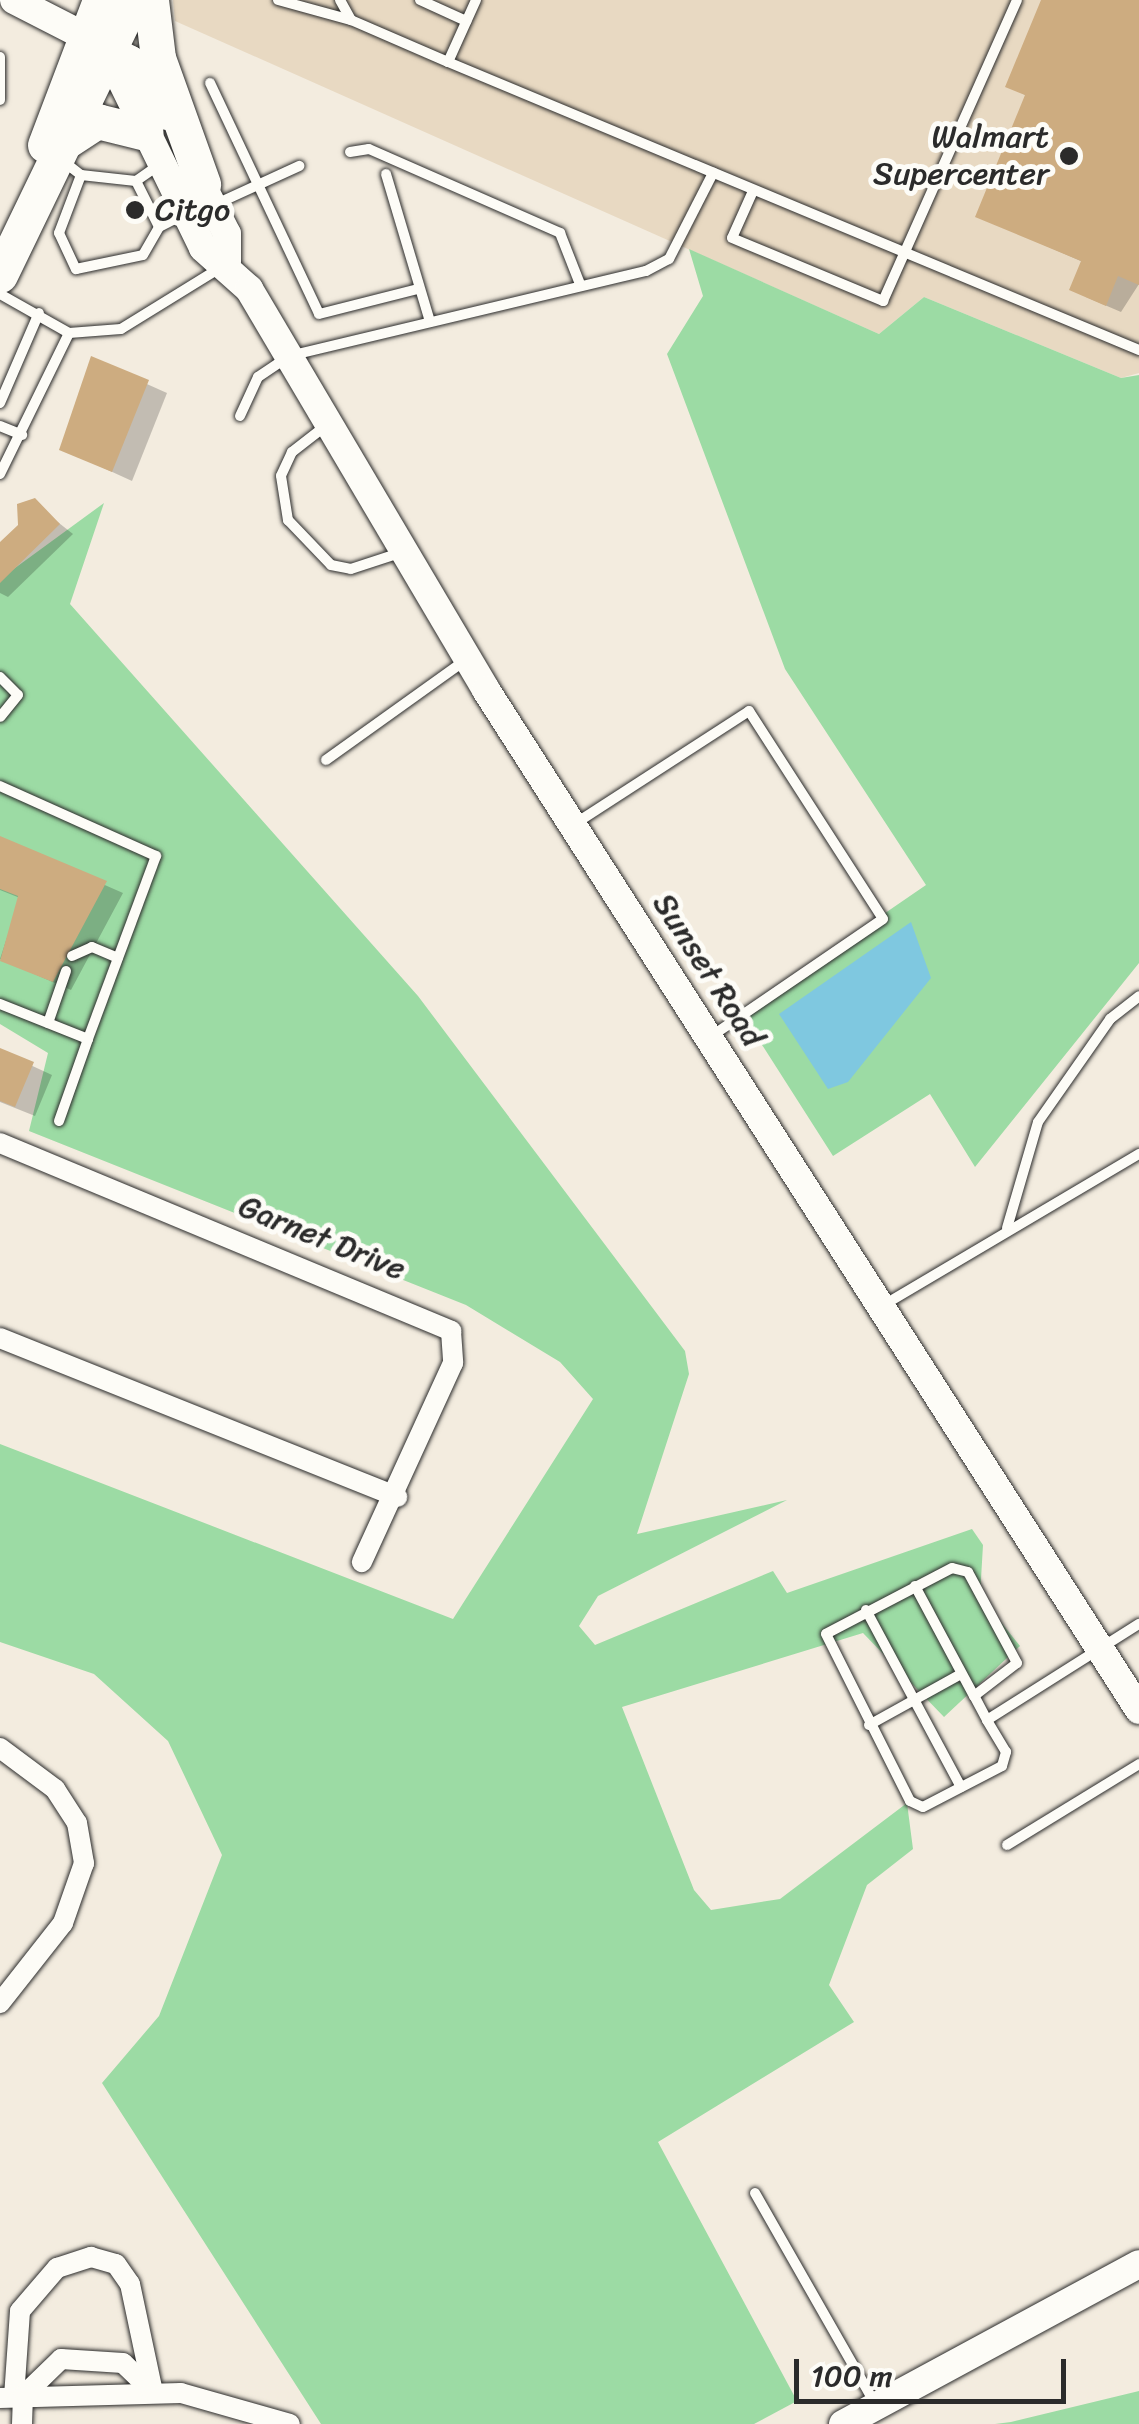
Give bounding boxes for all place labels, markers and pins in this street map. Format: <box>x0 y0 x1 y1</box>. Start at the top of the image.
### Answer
place label: Walmart Supercenter <box>873 119 1049 194</box>
marker: Walmart Supercenter <box>1058 145 1080 167</box>
place label: Citgo <box>155 191 230 229</box>
marker: Citgo <box>124 199 146 221</box>

